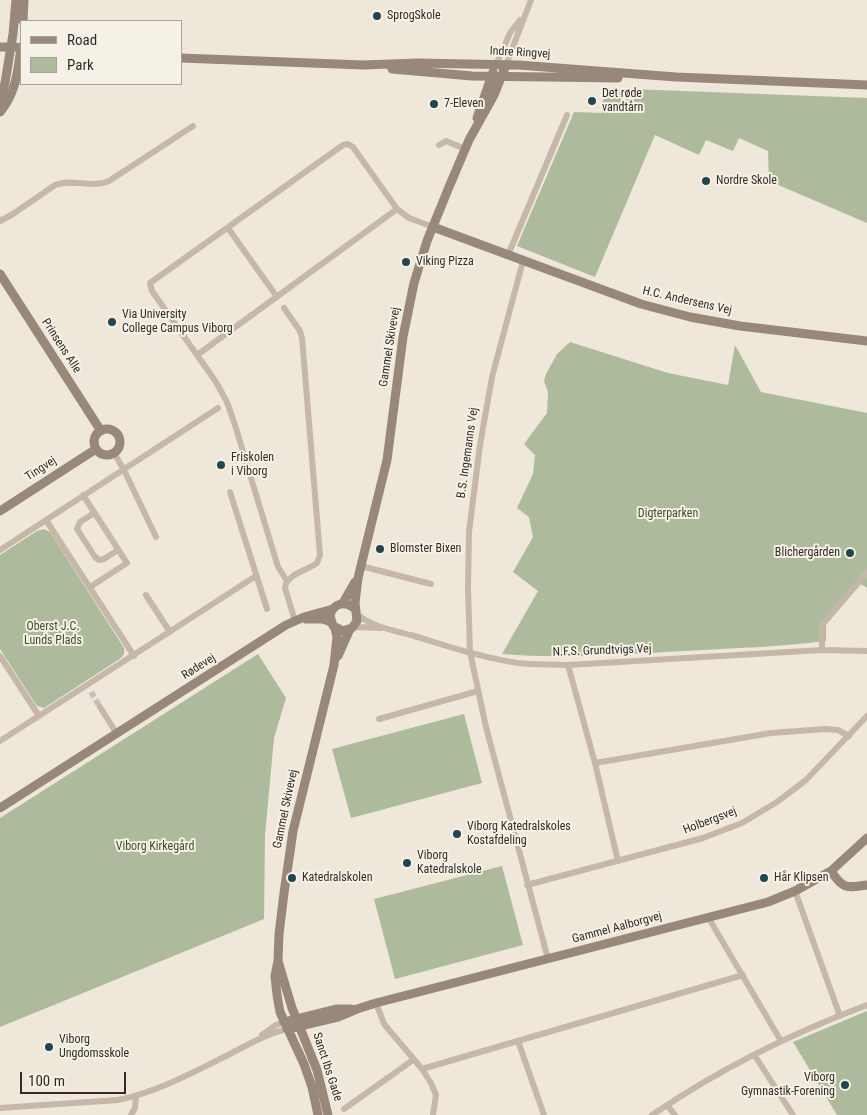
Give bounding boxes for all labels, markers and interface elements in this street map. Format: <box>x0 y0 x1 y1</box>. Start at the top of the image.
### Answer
place label: SprogSkole <box>387 9 441 23</box>
marker: SprogSkole <box>371 10 383 22</box>
legend <box>20 20 182 85</box>
text: Road <box>67 31 97 49</box>
street label: Indre Ringvej <box>489 44 551 62</box>
text: Park <box>67 56 94 74</box>
place label: Det røde vandtårn <box>602 87 643 115</box>
marker: Det røde vandtårn <box>586 95 598 107</box>
place label: 7-Eleven <box>444 97 484 111</box>
marker: 7-Eleven <box>428 98 440 110</box>
place label: Nordre Skole <box>716 174 777 188</box>
marker: Nordre Skole <box>700 175 712 187</box>
place label: Viking Pizza <box>416 255 474 269</box>
marker: Viking Pizza <box>400 256 412 268</box>
street label: H.C. Andersens Vej <box>641 284 733 318</box>
street label: Gammel Skivevej <box>377 306 403 388</box>
place label: Via University College Campus Viborg <box>122 308 233 336</box>
street label: Prinsens Alle <box>38 316 84 376</box>
marker: Via University College Campus Viborg <box>106 316 118 328</box>
street label: B.S. Ingemanns Vej <box>454 407 482 499</box>
place label: Friskolen i Viborg <box>231 451 274 479</box>
street label: Tingvej <box>23 454 59 484</box>
marker: Friskolen i Viborg <box>215 459 227 471</box>
park label: Digterparken <box>638 507 698 521</box>
place label: Blomster Bixen <box>390 542 461 556</box>
marker: Blomster Bixen <box>374 543 386 555</box>
place label: Blichergården <box>775 546 840 560</box>
marker: Blichergården <box>844 547 856 559</box>
park label: Oberst J.C. Lunds Plads <box>24 620 82 648</box>
street label: N.F.S. Grundtvigs Vej <box>552 642 652 660</box>
street label: Rødevej <box>179 651 219 683</box>
street label: Gammel Skivevej <box>271 768 301 850</box>
street label: Holbergsvej <box>681 804 739 838</box>
place label: Viborg Katedralskoles Kostafdeling <box>467 820 571 848</box>
marker: Viborg Katedralskoles Kostafdeling <box>451 828 463 840</box>
park label: Viborg Kirkegård <box>116 840 194 854</box>
place label: Viborg Katedralskole <box>417 849 482 877</box>
marker: Viborg Katedralskole <box>401 857 413 869</box>
place label: Katedralskolen <box>302 871 372 885</box>
place label: Hår Klipsen <box>774 871 828 885</box>
marker: Katedralskolen <box>286 872 298 884</box>
marker: Hår Klipsen <box>758 872 770 884</box>
street label: Gammel Aalborgvej <box>571 909 663 947</box>
street label: Sanct Ibs Gade <box>309 1031 345 1103</box>
place label: Viborg Ungdomsskole <box>59 1033 129 1061</box>
marker: Viborg Ungdomsskole <box>43 1041 55 1053</box>
scale bar <box>22 1062 129 1094</box>
place label: Viborg Gymnastik-Forening <box>741 1071 835 1099</box>
text: 100 m <box>28 1072 65 1090</box>
marker: Viborg Gymnastik-Forening <box>839 1079 851 1091</box>

